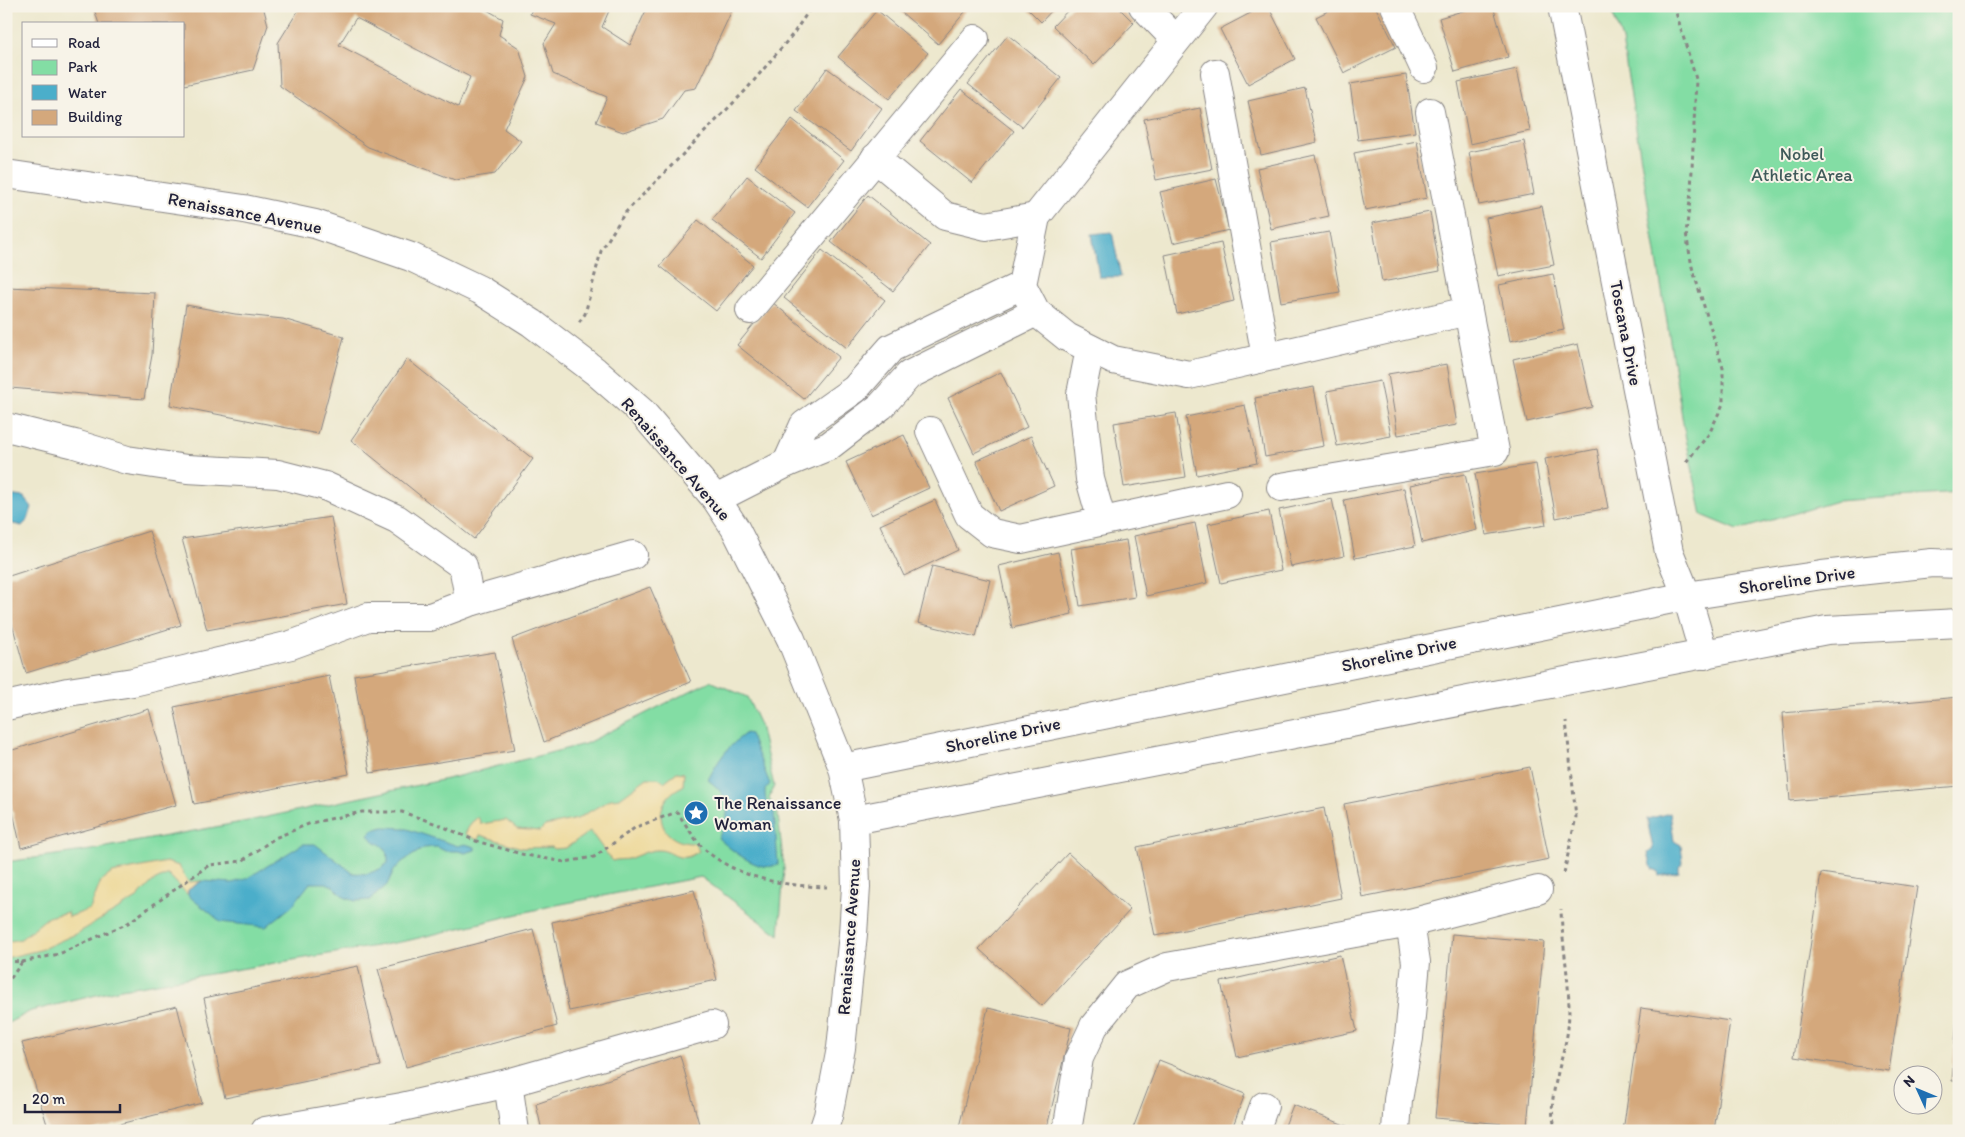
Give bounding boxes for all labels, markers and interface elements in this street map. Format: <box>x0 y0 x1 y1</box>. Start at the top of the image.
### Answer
legend <box>22 22 185 138</box>
text: Road <box>68 34 101 52</box>
text: Park <box>68 58 98 76</box>
text: Water <box>68 84 107 102</box>
text: Building <box>68 108 122 126</box>
park label: Nobel Athletic Area <box>1751 143 1853 186</box>
street label: Renaissance Avenue <box>166 187 324 239</box>
street label: Toscana Drive <box>1605 279 1647 387</box>
street label: Renaissance Avenue <box>616 393 736 525</box>
street label: Shoreline Drive <box>1737 561 1857 599</box>
street label: Shoreline Drive <box>1339 631 1459 677</box>
street label: Shoreline Drive <box>943 712 1063 758</box>
place label: The Renaissance Woman <box>714 792 841 835</box>
place icon: The Renaissance Woman <box>683 800 709 826</box>
street label: Renaissance Avenue <box>833 858 865 1016</box>
north arrow <box>1892 1064 1942 1114</box>
text: N <box>1900 1072 1918 1091</box>
scale bar <box>25 1082 120 1114</box>
text: 20 m <box>32 1090 66 1108</box>

